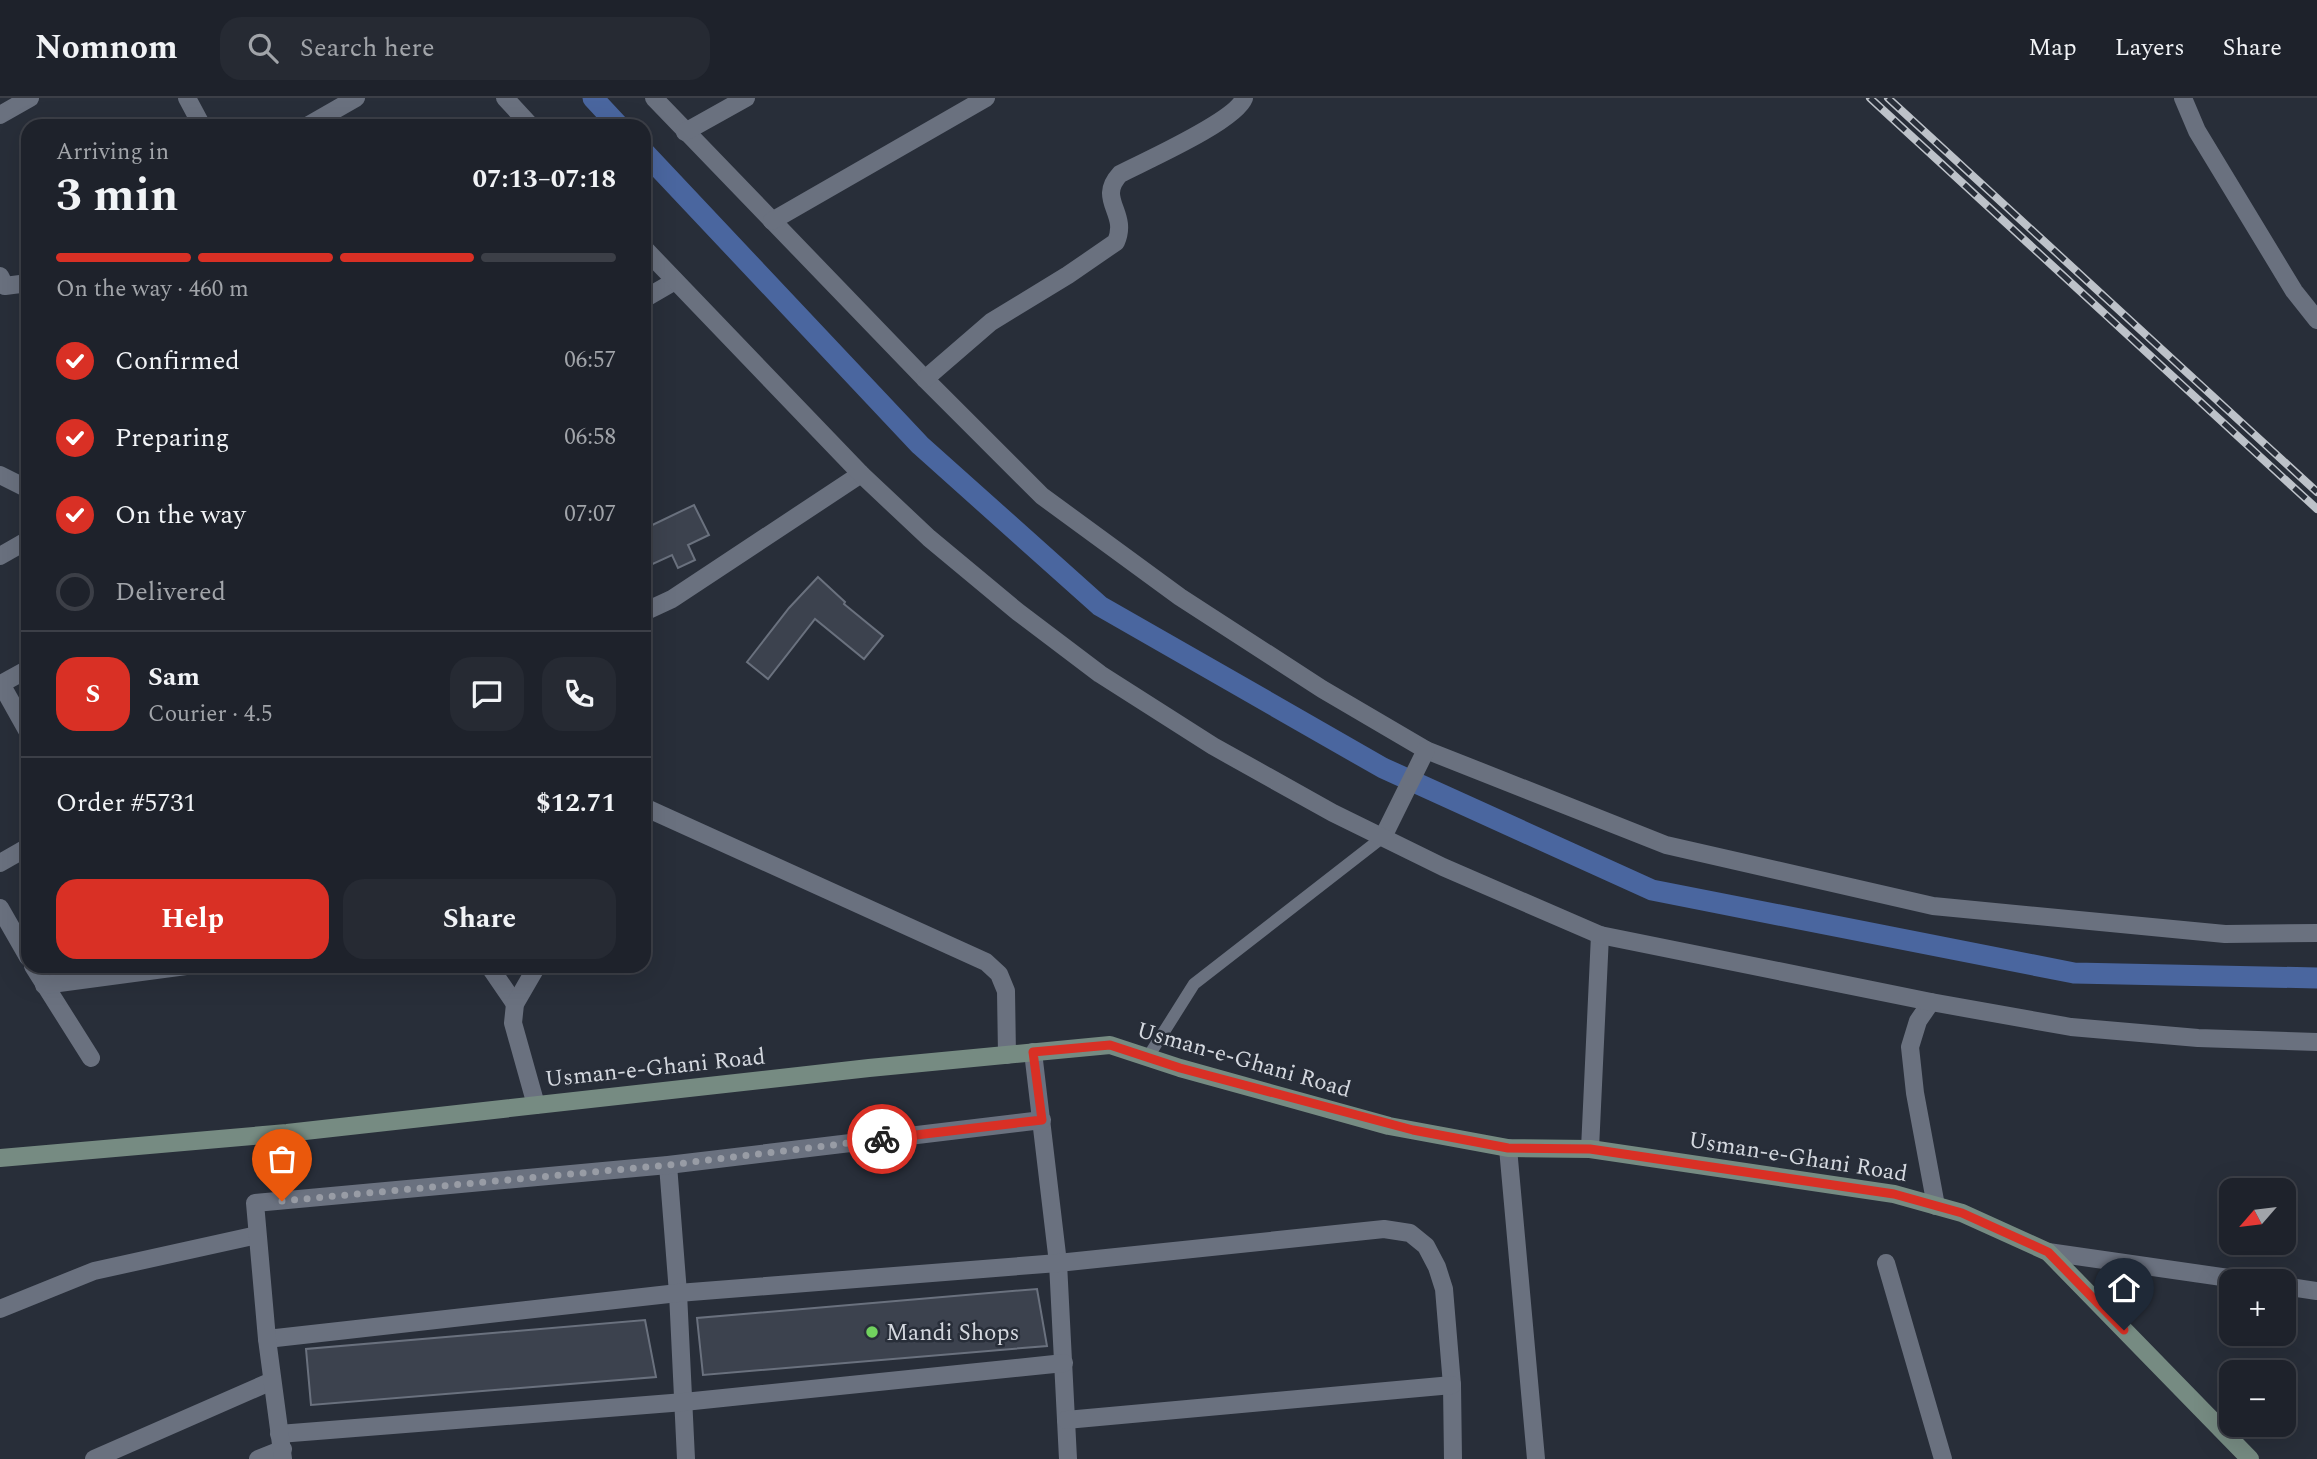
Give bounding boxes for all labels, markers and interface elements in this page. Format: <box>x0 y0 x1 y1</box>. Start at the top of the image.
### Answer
search box <box>220 17 710 80</box>
text: Nomnom <box>35 23 178 73</box>
text: Search here <box>300 28 435 68</box>
icon: search <box>244 29 282 67</box>
text: Map <box>2028 30 2077 66</box>
text: Layers <box>2115 30 2185 66</box>
text: Share <box>2223 30 2282 66</box>
text: Arriving in <box>56 135 169 170</box>
text: 07:13–07:18 <box>472 159 616 199</box>
text: 3 min <box>56 161 178 231</box>
text: On the way · 460 m <box>56 272 249 307</box>
text: Confirmed <box>115 341 240 381</box>
icon: check <box>56 342 94 380</box>
text: 06:57 <box>564 343 616 378</box>
text: Preparing <box>115 418 229 458</box>
icon: check <box>56 419 94 457</box>
text: 06:58 <box>564 420 616 455</box>
text: On the way <box>115 495 246 535</box>
icon: check <box>56 496 94 534</box>
text: 07:07 <box>564 497 616 532</box>
text: Delivered <box>115 572 226 612</box>
text: Sam <box>148 657 200 697</box>
button: chat <box>450 657 524 731</box>
button: phone <box>542 657 616 731</box>
text: S <box>86 674 100 714</box>
text: Courier · 4.5 <box>148 697 273 732</box>
text: Order #5731 <box>56 783 196 823</box>
text: $12.71 <box>536 783 616 823</box>
button: Help <box>56 879 329 959</box>
button: Share <box>343 879 616 959</box>
street label: Usman-e-Ghani Road <box>1132 1013 1355 1108</box>
street label: Usman-e-Ghani Road <box>543 1039 767 1097</box>
courier <box>847 1104 917 1174</box>
icon: bike <box>863 1120 901 1158</box>
street label: Usman-e-Ghani Road <box>1686 1123 1910 1192</box>
pin <box>252 1129 312 1201</box>
icon: bag <box>263 1140 301 1178</box>
north arrow <box>2219 1178 2296 1255</box>
map controls <box>2219 1178 2296 1437</box>
pin <box>2094 1258 2154 1330</box>
icon: home <box>2105 1269 2143 1307</box>
button: + <box>2219 1269 2296 1346</box>
place label: Mandi Shops <box>886 1316 1020 1351</box>
marker: Mandi Shops <box>864 1324 880 1340</box>
button: − <box>2219 1360 2296 1437</box>

